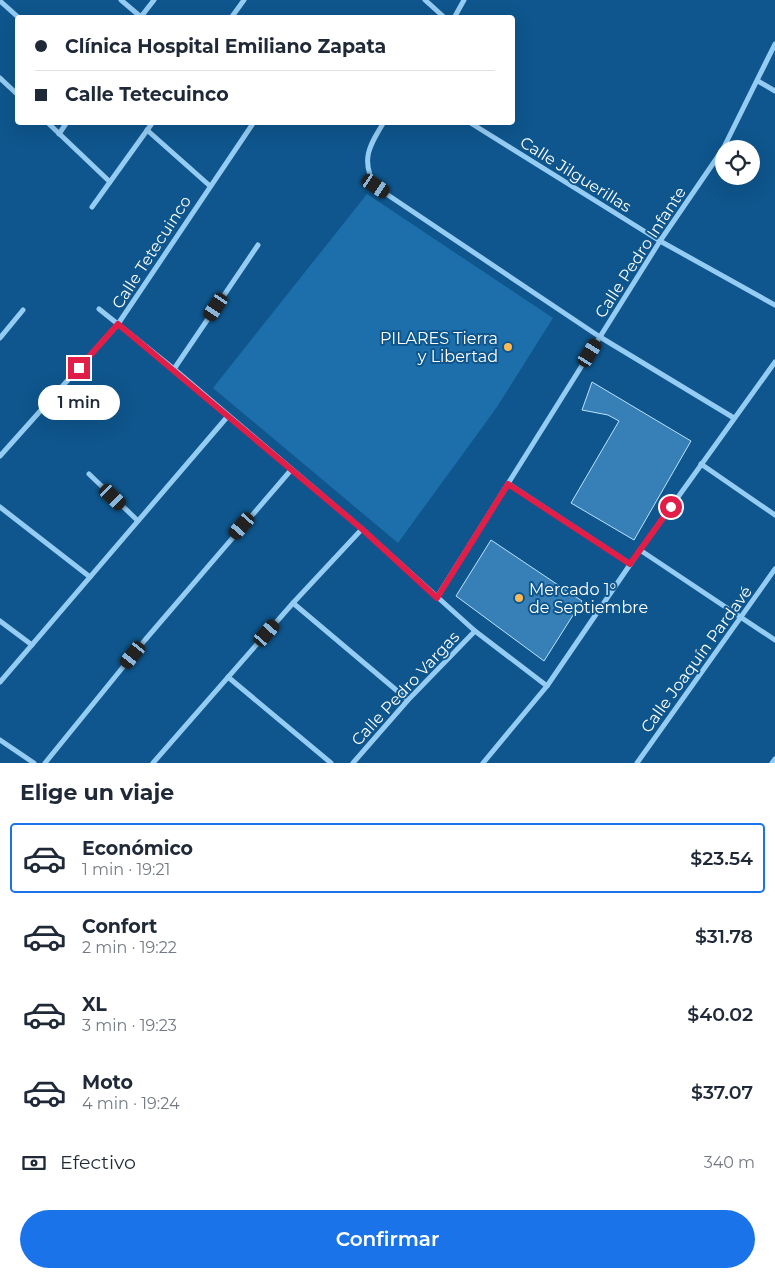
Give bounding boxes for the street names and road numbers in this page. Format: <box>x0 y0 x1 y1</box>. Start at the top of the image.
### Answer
street label: Calle Jilguerillas <box>517 133 635 216</box>
street label: Calle Pedro Infante <box>591 183 690 321</box>
street label: Calle Tetecuinco <box>108 192 195 312</box>
street label: Calle Joaquín Pardavé <box>637 582 756 736</box>
street label: Calle Pedro Vargas <box>347 627 463 749</box>

